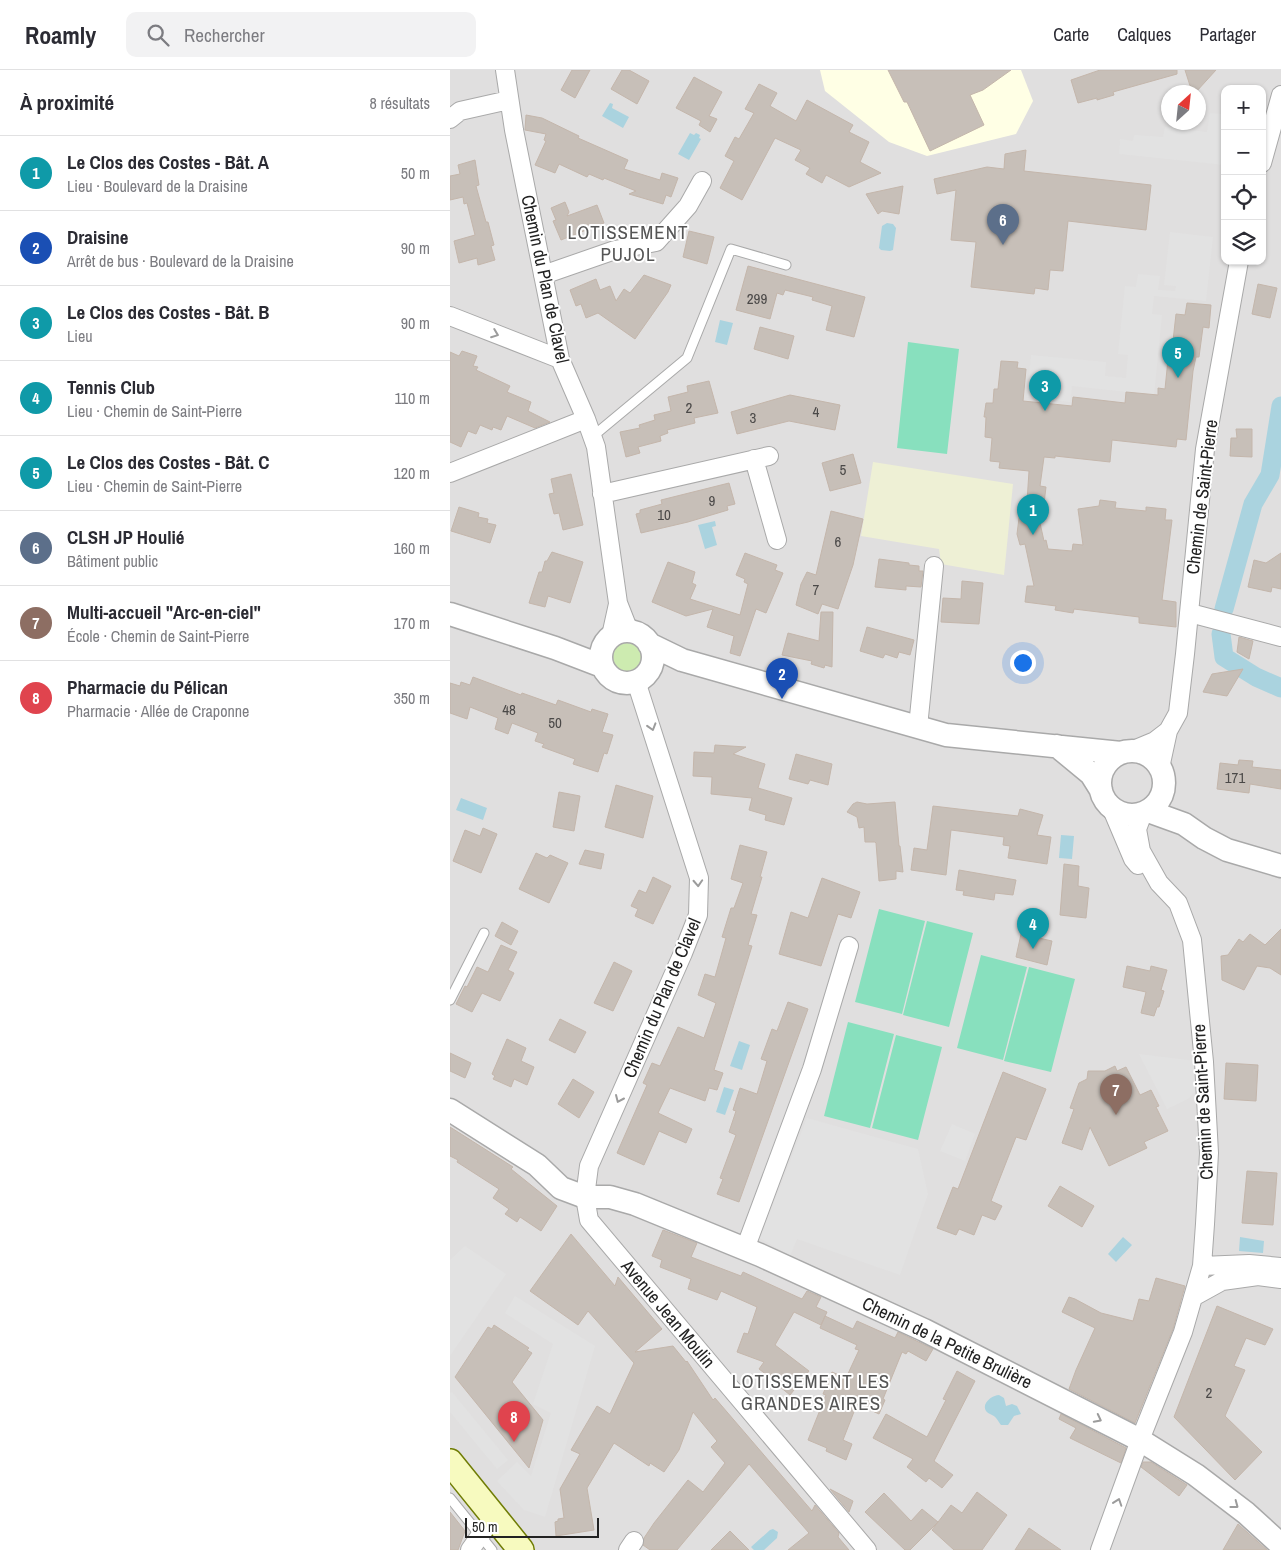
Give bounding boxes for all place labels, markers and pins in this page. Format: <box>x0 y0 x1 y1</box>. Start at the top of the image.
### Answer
pin: 6 <box>987 204 1019 245</box>
pin: 5 <box>1162 337 1194 378</box>
pin: 3 <box>1029 370 1061 411</box>
pin: 1 <box>1017 494 1049 535</box>
pin: 2 <box>766 658 798 699</box>
pin: 4 <box>1017 908 1049 949</box>
pin: 7 <box>1100 1074 1132 1115</box>
pin: 8 <box>498 1401 530 1442</box>

